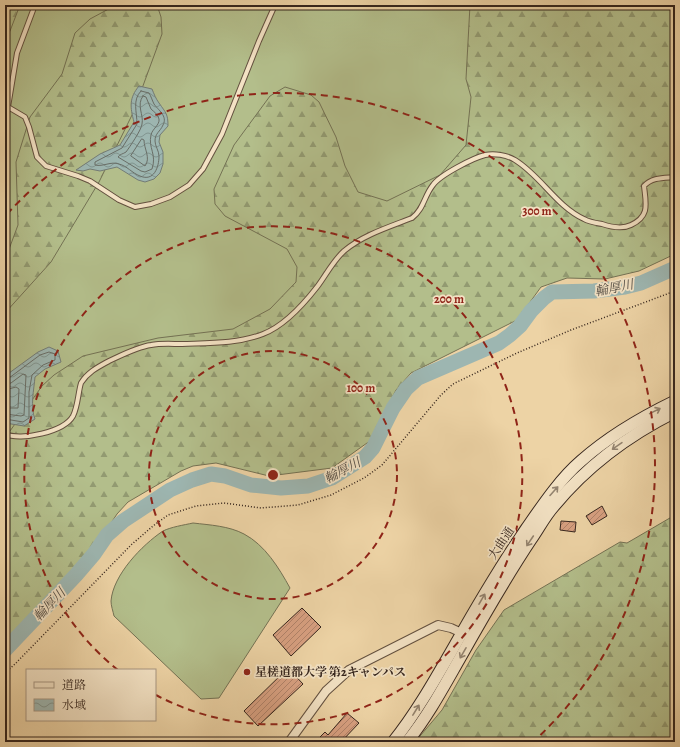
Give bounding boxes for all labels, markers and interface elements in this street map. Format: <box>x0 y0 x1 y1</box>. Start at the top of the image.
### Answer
text: 300 m <box>522 203 552 219</box>
water label: 輪厚川 <box>593 275 637 300</box>
text: 200 m <box>434 291 464 307</box>
text: 100 m <box>347 380 375 396</box>
one-way arrow <box>649 406 661 414</box>
one-way arrow <box>612 442 623 450</box>
water label: 輪厚川 <box>321 453 365 487</box>
centre of rings <box>266 468 280 482</box>
one-way arrow <box>549 486 558 496</box>
street label: 大曲通 <box>484 524 518 562</box>
one-way arrow <box>526 535 534 546</box>
water label: 輪厚川 <box>30 583 70 624</box>
one-way arrow <box>478 593 486 604</box>
one-way arrow <box>458 646 466 658</box>
place label: 星槎道都大学 第2キャンパス <box>255 664 406 680</box>
marker: 星槎道都大学 第2キャンパス <box>242 667 252 677</box>
legend <box>26 669 156 721</box>
text: 道路 <box>62 677 86 693</box>
text: 水域 <box>62 697 86 713</box>
one-way arrow <box>412 705 420 716</box>

